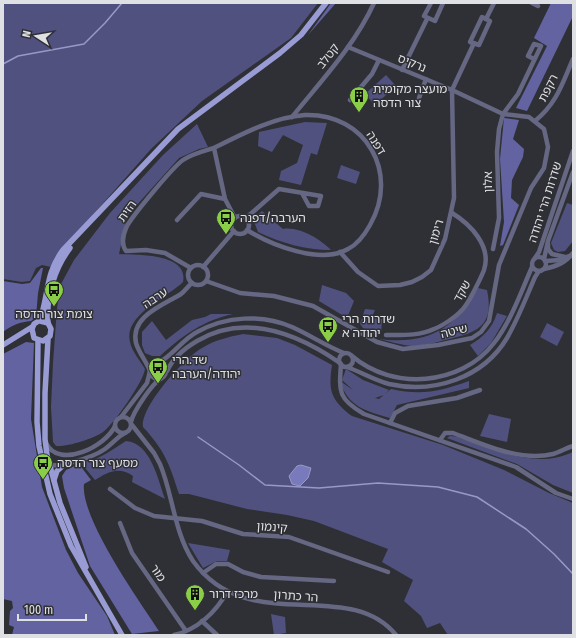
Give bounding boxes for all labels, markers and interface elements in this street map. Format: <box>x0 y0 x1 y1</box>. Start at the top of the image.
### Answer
north arrow <box>16 16 56 56</box>
text: N <box>20 29 34 39</box>
street label: קטלב <box>314 40 342 71</box>
street label: נרקיס <box>396 51 428 75</box>
street label: רקפת <box>535 72 561 104</box>
place label: מועצה מקומית צור הדסה <box>373 82 447 110</box>
building icon: מועצה מקומית צור הדסה <box>348 85 370 113</box>
street label: דפנה <box>363 129 389 158</box>
street label: שדרות הרי יהודה <box>525 160 565 244</box>
street label: אלון <box>481 171 495 193</box>
street label: הזית <box>115 198 139 224</box>
bus stop icon: הערבה/דפנה <box>215 207 237 235</box>
place label: הערבה/דפנה <box>240 211 306 225</box>
street label: רימון <box>426 218 446 246</box>
street label: שקד <box>450 278 474 304</box>
bus stop icon: צומת צור הדסה <box>43 279 65 307</box>
street label: ערבה <box>140 285 170 311</box>
place label: צומת צור הדסה <box>15 307 93 321</box>
place label: שדרות הרי יהודה א <box>342 312 395 340</box>
bus stop icon: שדרות הרי יהודה א <box>317 315 339 343</box>
street label: שיטה <box>439 321 469 341</box>
place label: שד.הרי יהודה/הערבה <box>172 353 241 381</box>
bus stop icon: שד.הרי יהודה/הערבה <box>147 356 169 384</box>
bus stop icon: מסעף צור הדסה <box>32 452 54 480</box>
place label: מסעף צור הדסה <box>57 456 138 470</box>
street label: קינמון <box>256 519 288 535</box>
street label: מור <box>147 562 169 584</box>
building icon: מרכז דרור <box>184 583 206 611</box>
place label: מרכז דרור <box>209 587 258 601</box>
street label: הר כתרון <box>273 587 319 605</box>
scale bar <box>18 596 86 622</box>
text: 100 m <box>24 603 53 617</box>

